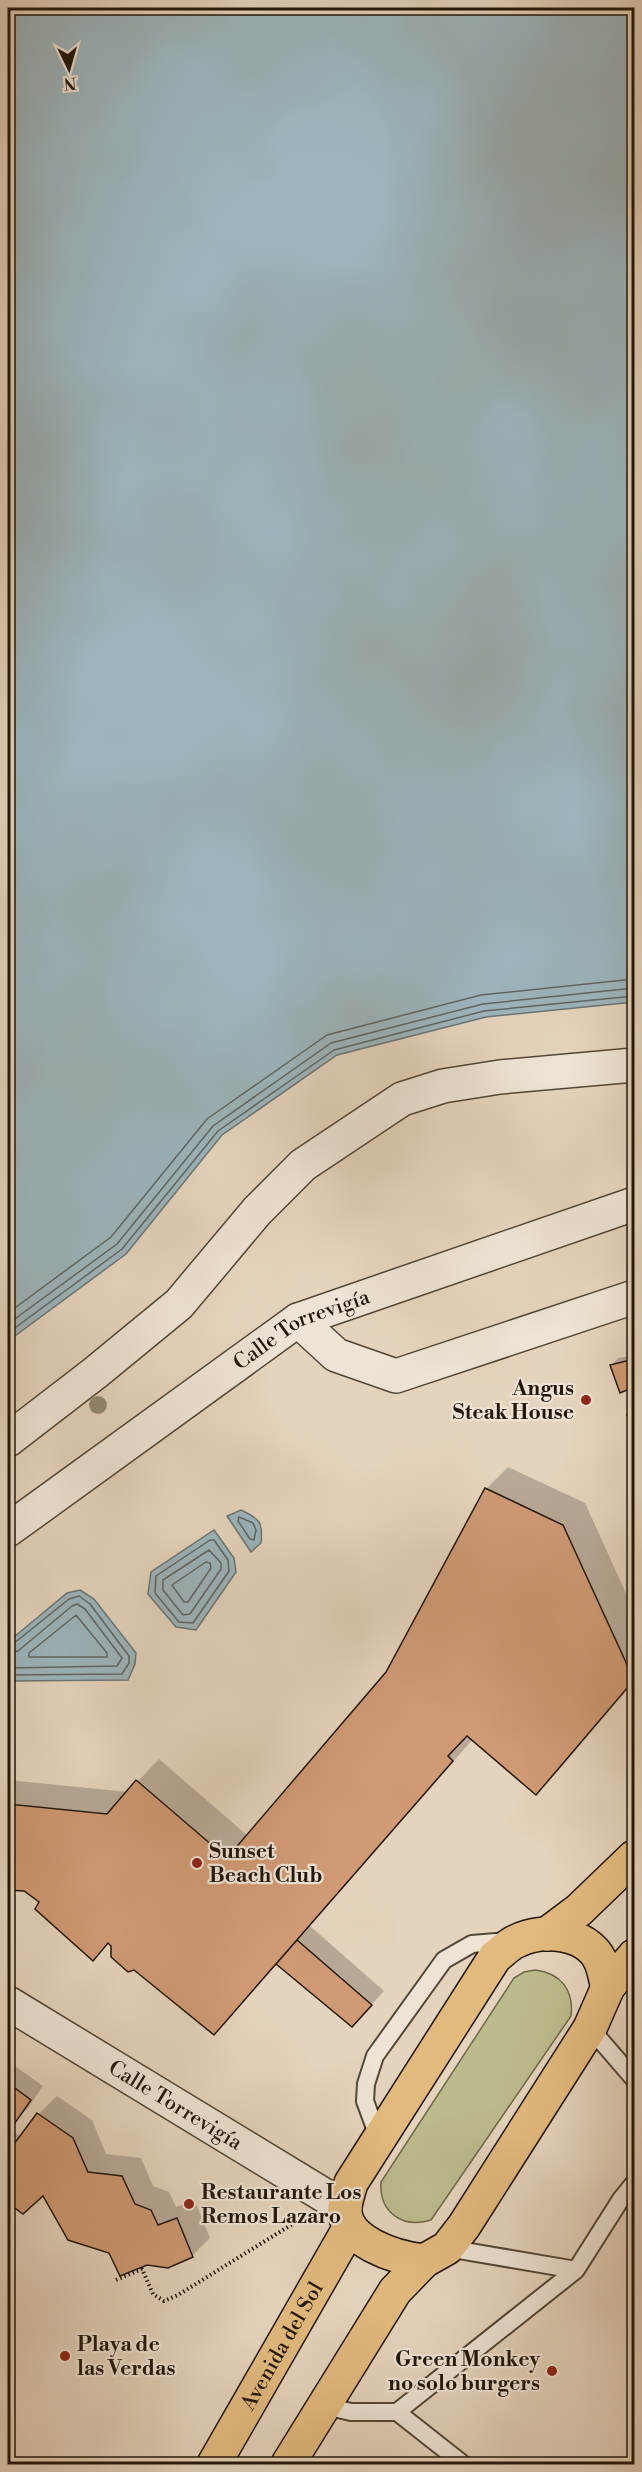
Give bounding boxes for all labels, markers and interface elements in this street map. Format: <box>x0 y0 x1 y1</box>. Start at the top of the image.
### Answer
north arrow <box>39 39 99 99</box>
text: N <box>63 72 77 93</box>
street label: Calle Torrevigía <box>229 1284 374 1377</box>
place label: Angus Steak House <box>453 1376 574 1426</box>
marker: Angus Steak House <box>579 1393 593 1407</box>
place label: Sunset Beach Club <box>209 1839 322 1889</box>
marker: Sunset Beach Club <box>190 1856 204 1870</box>
street label: Calle Torrevigía <box>103 2055 247 2156</box>
place label: Restaurante Los Remos Lazaro <box>201 2180 361 2230</box>
marker: Restaurante Los Remos Lazaro <box>182 2197 196 2211</box>
street label: Avenida del Sol <box>235 2278 330 2416</box>
place label: Playa de las Verdas <box>77 2332 176 2382</box>
place label: Green Monkey no solo burgers <box>388 2347 540 2397</box>
marker: Playa de las Verdas <box>58 2349 72 2363</box>
marker: Green Monkey no solo burgers <box>545 2364 559 2378</box>

